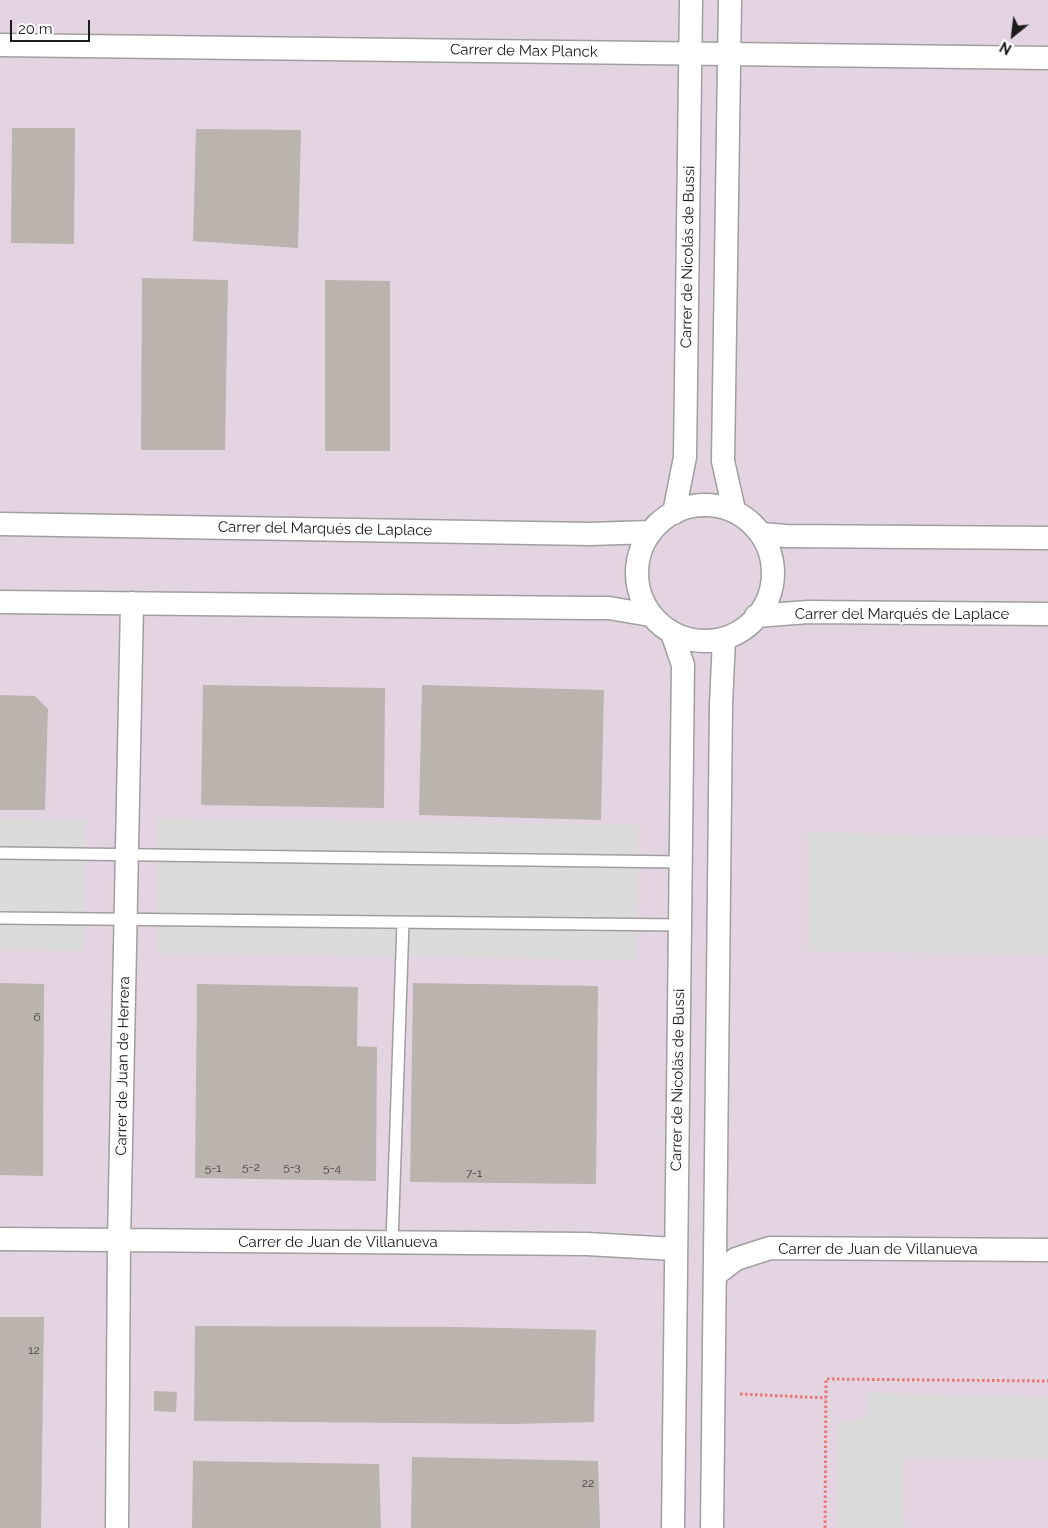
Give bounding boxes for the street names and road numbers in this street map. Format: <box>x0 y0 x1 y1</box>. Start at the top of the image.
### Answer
street label: Carrer de Max Planck <box>450 41 598 61</box>
street label: Carrer de Nicolás de Bussi <box>677 166 699 348</box>
street label: Carrer del Marqués de Laplace <box>218 518 432 540</box>
street label: Carrer del Marqués de Laplace <box>795 605 1009 623</box>
street label: Carrer de Juan de Herrera <box>112 976 134 1156</box>
street label: Carrer de Nicolás de Bussi <box>667 989 689 1171</box>
street label: Carrer de Juan de Villanueva <box>238 1233 438 1251</box>
street label: Carrer de Juan de Villanueva <box>778 1240 978 1258</box>

